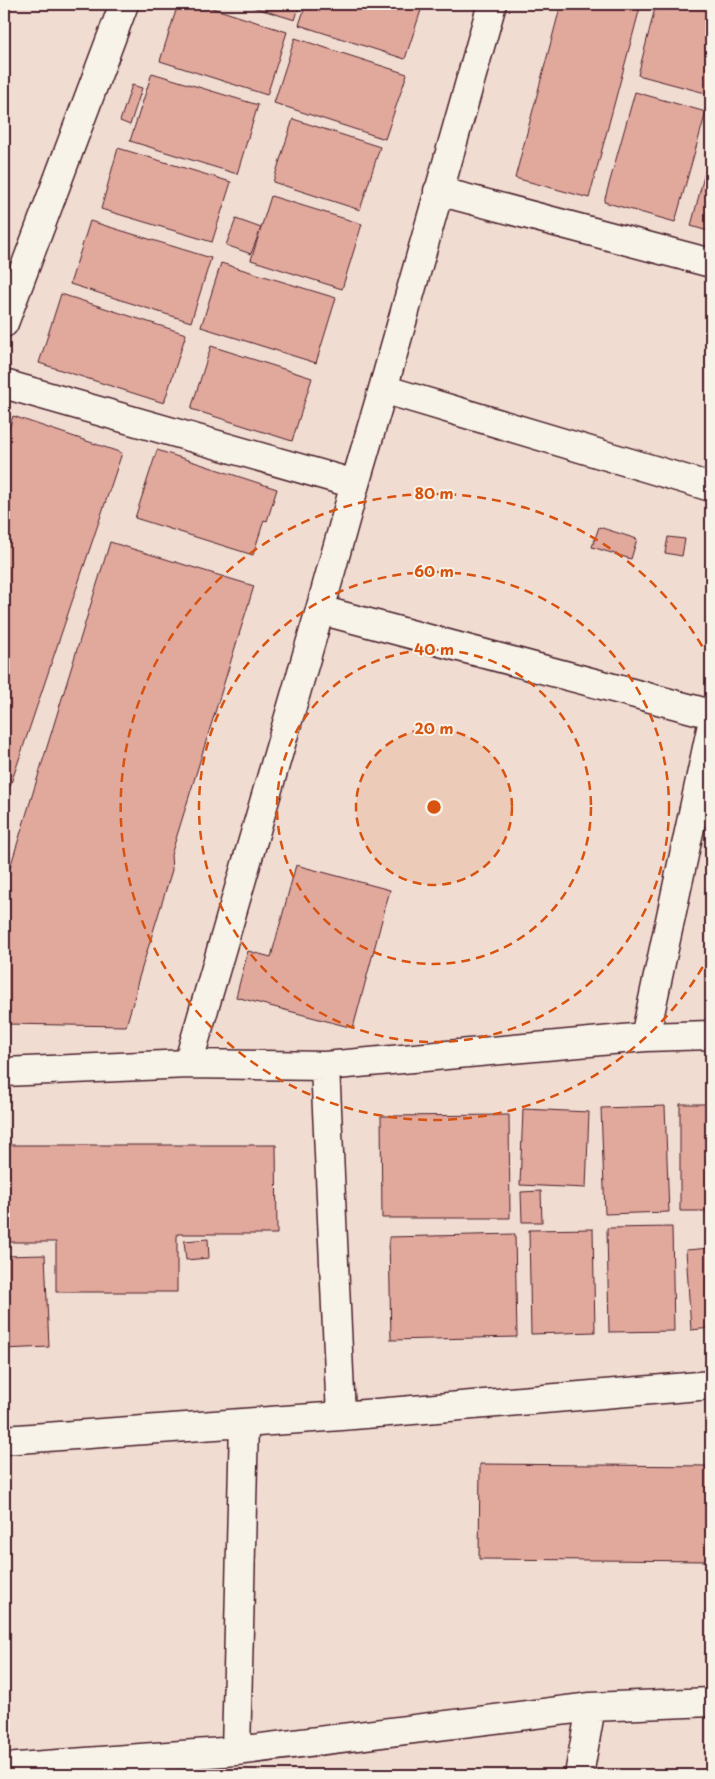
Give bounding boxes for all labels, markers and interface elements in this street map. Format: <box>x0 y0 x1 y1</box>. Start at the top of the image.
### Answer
text: 80 m <box>414 481 454 504</box>
text: 60 m <box>414 559 454 582</box>
text: 40 m <box>414 637 454 660</box>
text: 20 m <box>415 716 453 739</box>
centre of rings <box>425 798 443 816</box>

